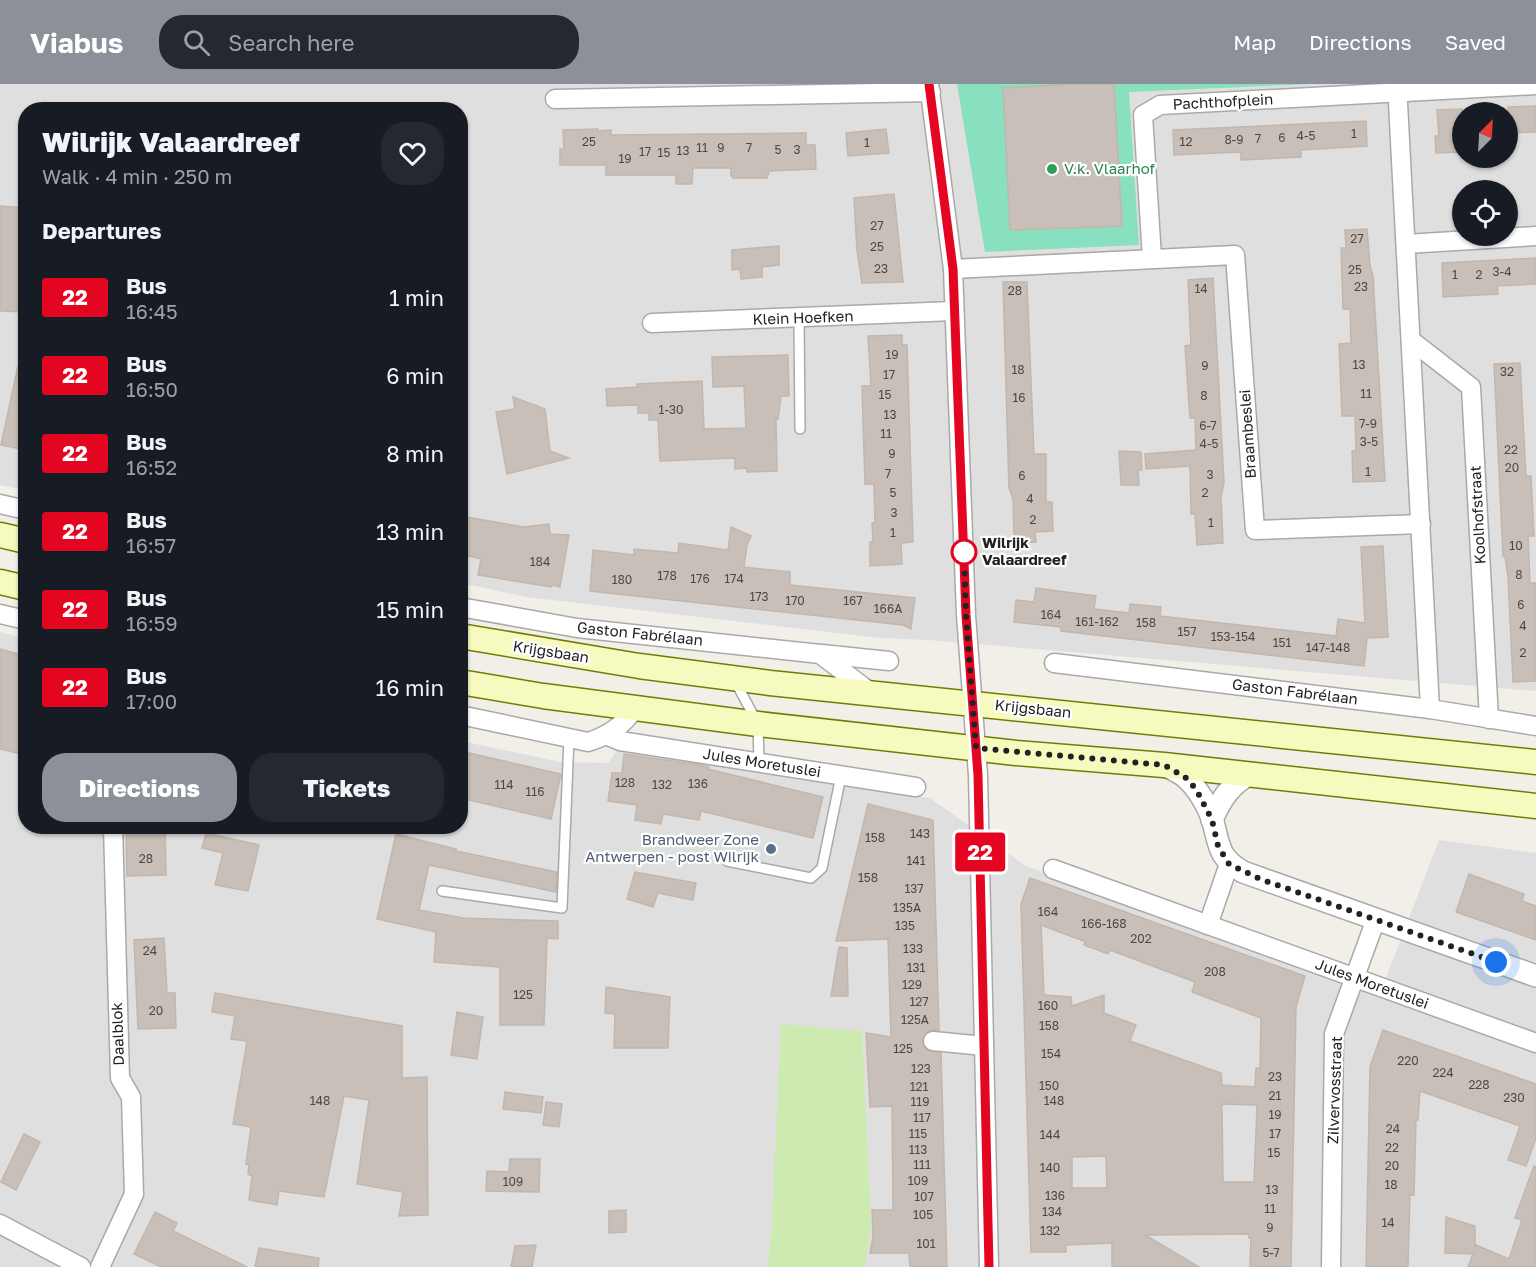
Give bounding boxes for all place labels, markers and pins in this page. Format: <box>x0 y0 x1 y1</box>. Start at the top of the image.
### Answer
place label: V.k. Vlaarhof <box>1064 159 1156 177</box>
marker: V.k. Vlaarhof <box>1045 162 1059 176</box>
place label: Wilrijk Valaardreef <box>982 533 1067 568</box>
marker: Wilrijk Valaardreef <box>951 539 977 565</box>
place label: Brandweer Zone Antwerpen - post Wilrijk <box>585 830 760 865</box>
marker: Brandweer Zone Antwerpen - post Wilrijk <box>764 842 778 856</box>

